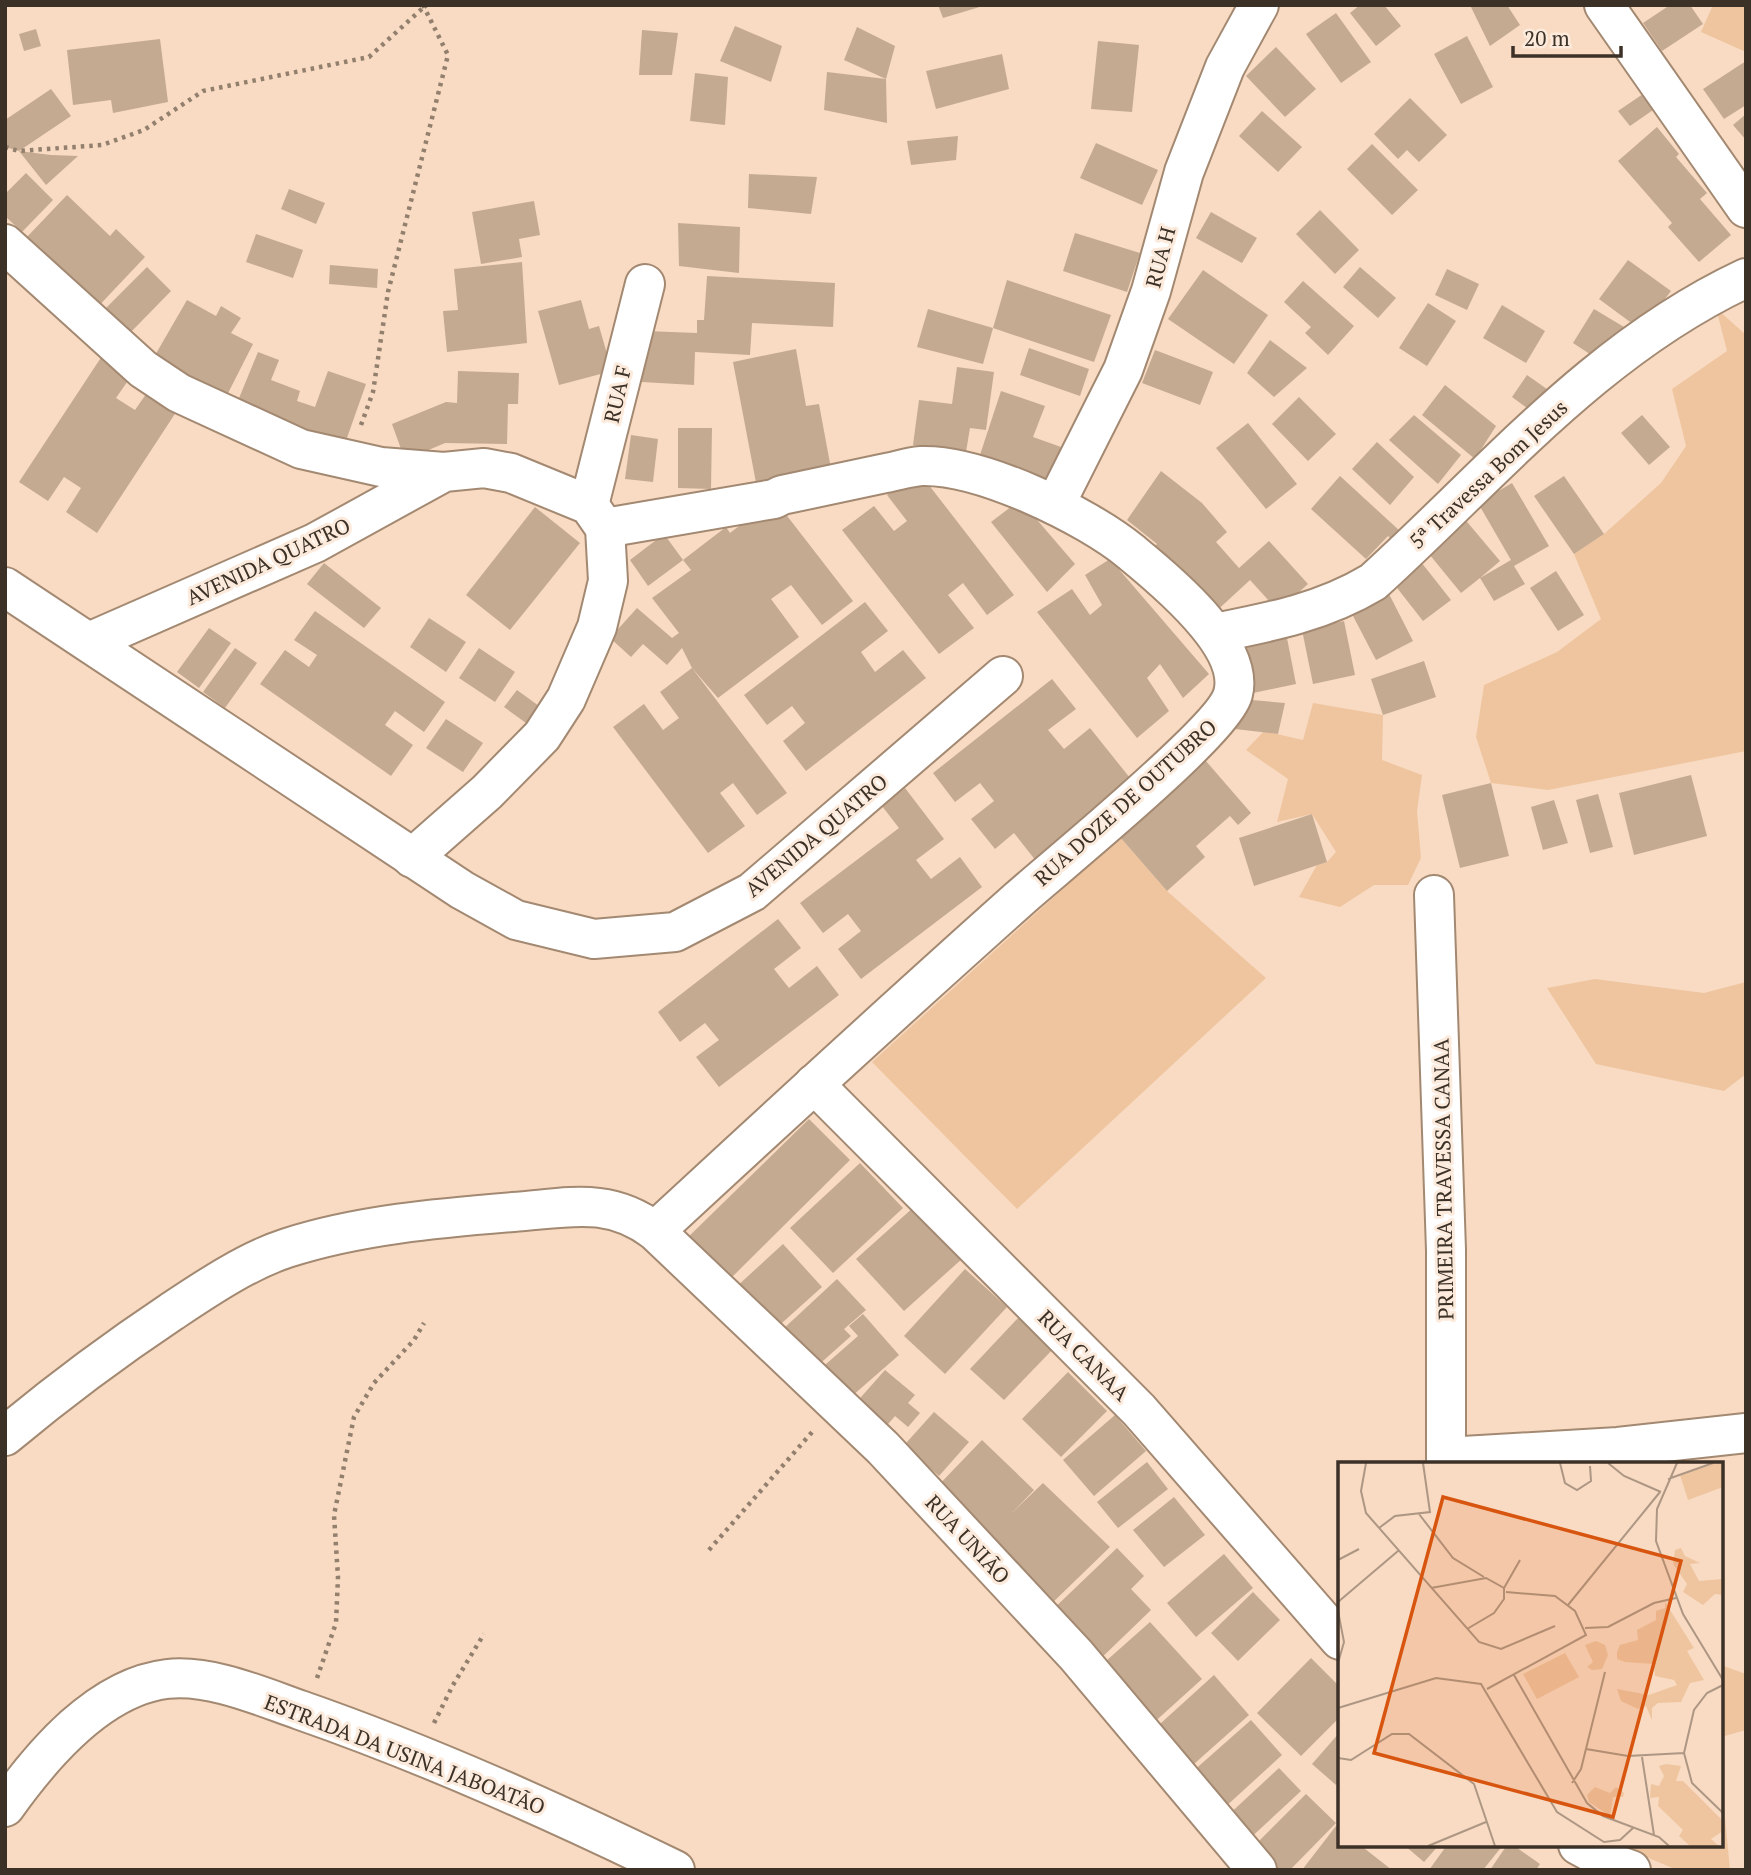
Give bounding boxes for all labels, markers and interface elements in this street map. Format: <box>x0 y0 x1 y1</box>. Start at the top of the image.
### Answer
scale bar <box>1513 14 1622 58</box>
text: 20 m <box>1524 24 1570 52</box>
street label: RUA H <box>1138 224 1182 290</box>
street label: RUA F <box>597 363 637 425</box>
street label: 5ª Travessa Bom Jesus <box>1403 393 1573 555</box>
street label: AVENIDA QUATRO <box>181 511 355 611</box>
street label: RUA DOZE DE OUTUBRO <box>1028 712 1222 892</box>
street label: AVENIDA QUATRO <box>739 767 893 903</box>
street label: PRIMEIRA TRAVESSA CANAA <box>1427 1037 1459 1320</box>
street label: RUA CANAA <box>1032 1303 1136 1407</box>
inset map <box>1338 1462 1723 1847</box>
street label: RUA UNIÃO <box>920 1488 1016 1590</box>
street label: ESTRADA DA USINA JABOATÃO <box>261 1687 549 1821</box>

